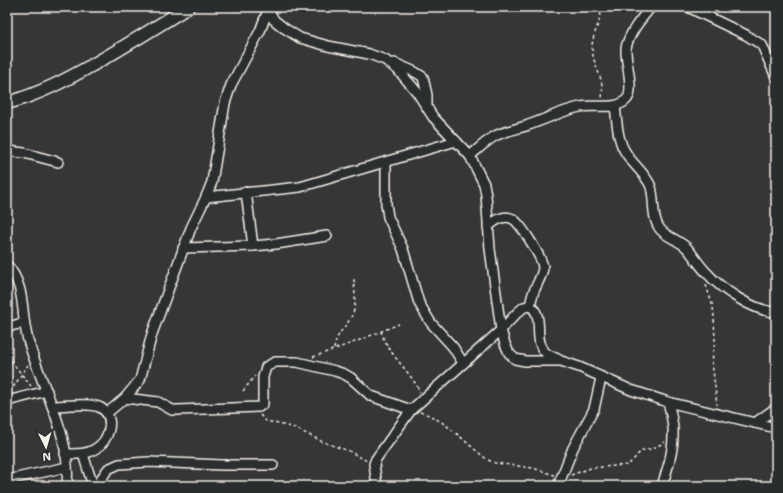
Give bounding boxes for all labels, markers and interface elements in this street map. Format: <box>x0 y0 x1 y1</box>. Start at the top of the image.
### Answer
north arrow <box>26 427 66 467</box>
text: N <box>42 449 52 464</box>

